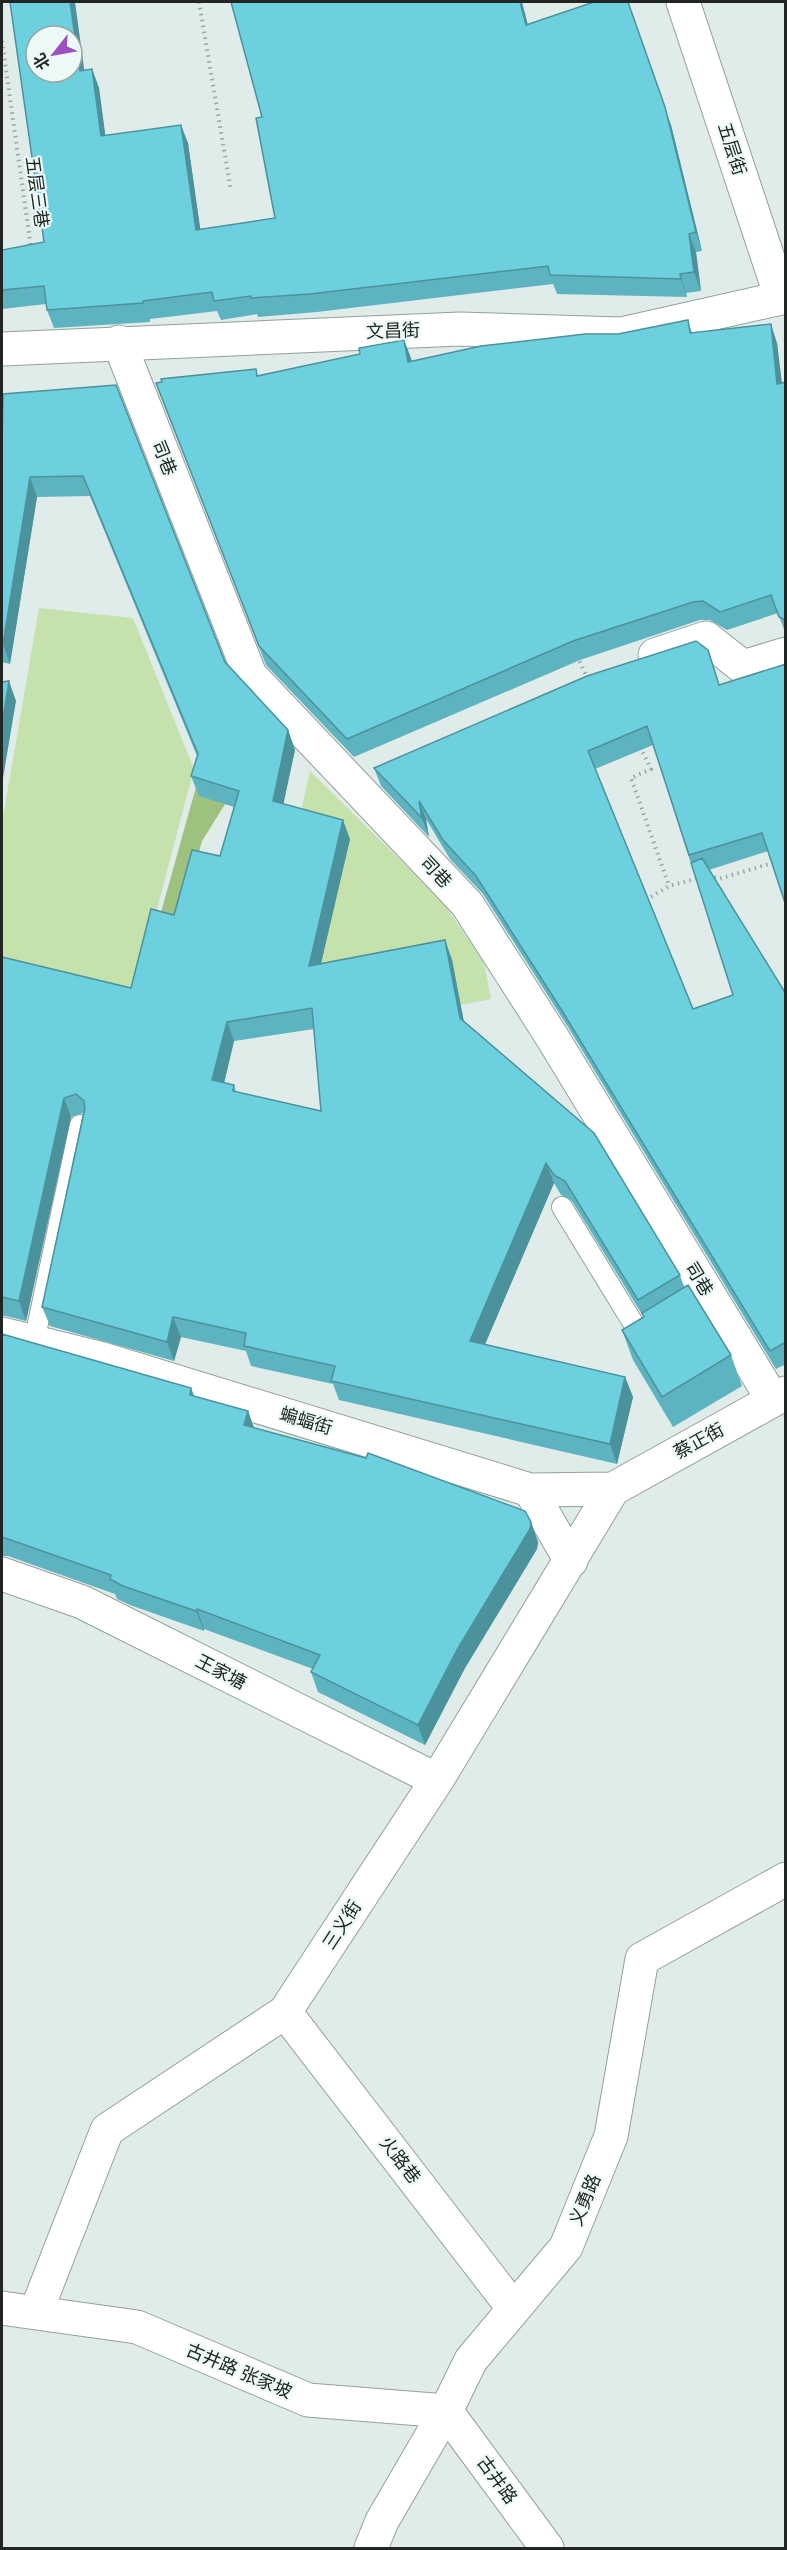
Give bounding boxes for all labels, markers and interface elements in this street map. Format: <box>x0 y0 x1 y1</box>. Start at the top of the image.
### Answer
north arrow <box>24 24 84 84</box>
text: 北 <box>28 49 55 74</box>
street label: 五层街 <box>713 119 753 178</box>
street label: 五层三巷 <box>21 155 55 229</box>
street label: 文昌街 <box>366 317 420 343</box>
street label: 司巷 <box>147 436 183 479</box>
street label: 司巷 <box>416 850 458 893</box>
street label: 司巷 <box>680 1257 719 1300</box>
street label: 蝙蝠街 <box>277 1401 336 1439</box>
street label: 蔡正街 <box>669 1417 728 1464</box>
street label: 王家塘 <box>192 1648 251 1694</box>
street label: 三义街 <box>316 1895 366 1954</box>
street label: 火路巷 <box>375 2131 427 2188</box>
street label: 义勇路 <box>563 2170 605 2229</box>
street label: 古井路 张家坡 <box>183 2337 296 2403</box>
street label: 古井路 <box>472 2451 523 2508</box>

